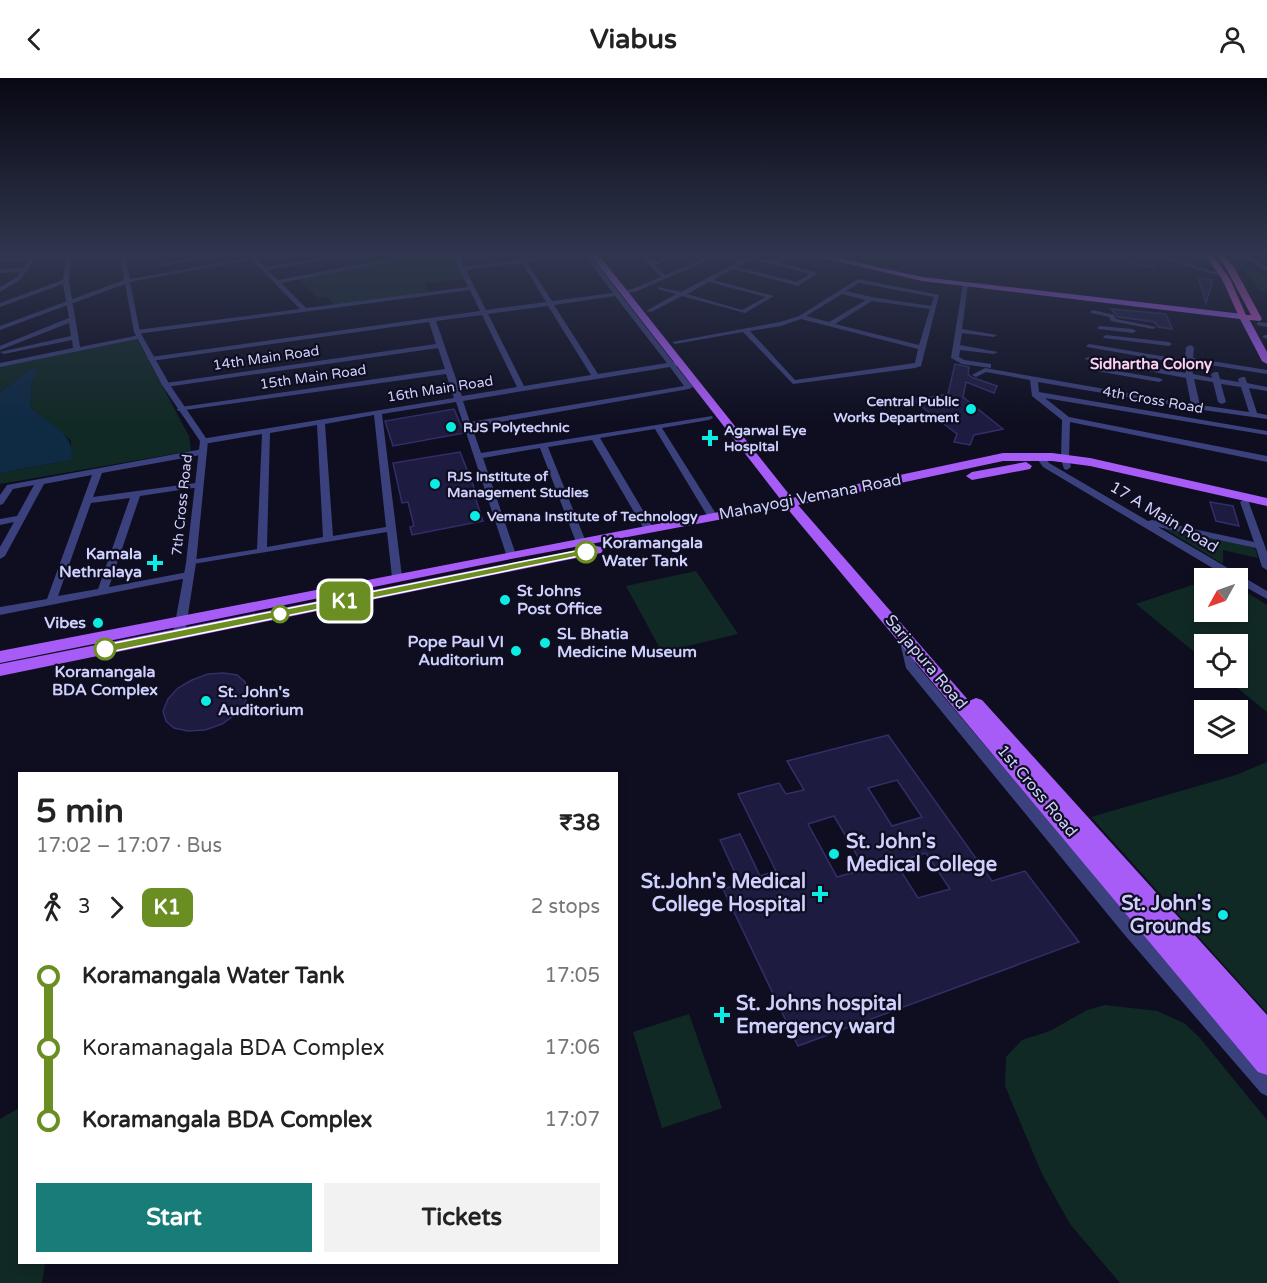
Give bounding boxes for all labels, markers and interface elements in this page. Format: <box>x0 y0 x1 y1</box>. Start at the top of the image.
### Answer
icon: back <box>18 23 51 56</box>
text: Viabus <box>590 23 677 56</box>
icon: person <box>1216 23 1249 56</box>
street label: 14th Main Road <box>212 342 320 374</box>
district label: Sidhartha Colony <box>1090 355 1212 374</box>
street label: 15th Main Road <box>259 361 367 393</box>
street label: 16th Main Road <box>386 372 494 406</box>
street label: 4th Cross Road <box>1101 383 1205 417</box>
place label: Central Public Works Department <box>834 393 960 426</box>
marker: Central Public Works Department <box>964 402 978 416</box>
place label: RJS Polytechnic <box>463 419 570 436</box>
marker: RJS Polytechnic <box>444 420 458 434</box>
place label: Agarwal Eye Hospital <box>724 422 806 455</box>
marker: Agarwal Eye Hospital <box>701 429 719 447</box>
street label: 7th Cross Road <box>168 453 196 557</box>
place label: RJS Institute of Management Studies <box>447 468 589 501</box>
street label: Mahayogi Vemana Road <box>717 469 903 525</box>
marker: RJS Institute of Management Studies <box>428 477 442 491</box>
street label: 17 A Main Road <box>1106 477 1222 557</box>
place label: Vemana Institute of Technology <box>487 508 698 525</box>
marker: Vemana Institute of Technology <box>468 509 482 523</box>
place label: Koramangala Water Tank <box>602 533 703 571</box>
marker: Koramangala Water Tank <box>575 541 597 563</box>
place label: Kamala Nethralaya <box>59 544 142 582</box>
marker: Kamala Nethralaya <box>146 554 164 572</box>
north arrow <box>1194 568 1248 622</box>
map controls <box>1194 568 1248 754</box>
place label: St Johns Post Office <box>517 581 602 619</box>
line badge: K1 <box>318 582 372 620</box>
text: K1 <box>331 589 359 614</box>
marker: St Johns Post Office <box>498 593 512 607</box>
unlabelled marker <box>271 605 289 623</box>
street label: Sarjapura Road <box>881 611 971 713</box>
place label: Vibes <box>44 613 86 633</box>
marker: Vibes <box>91 616 105 630</box>
place label: SL Bhatia Medicine Museum <box>557 624 697 662</box>
place label: Pope Paul VI Auditorium <box>408 632 504 670</box>
button: locate <box>1194 634 1248 688</box>
marker: SL Bhatia Medicine Museum <box>538 636 552 650</box>
marker: Koramangala BDA Complex <box>94 638 116 660</box>
marker: Pope Paul VI Auditorium <box>509 644 523 658</box>
place label: Koramangala BDA Complex <box>52 662 158 700</box>
place label: St. John's Auditorium <box>218 682 304 720</box>
marker: St. John's Auditorium <box>199 694 213 708</box>
button: layers <box>1194 700 1248 754</box>
street label: 1st Cross Road <box>993 741 1081 841</box>
text: 5 min <box>36 792 124 831</box>
text: ₹38 <box>559 810 600 836</box>
place label: St. John's Medical College <box>846 830 997 877</box>
text: 17:02 – 17:07 · Bus <box>36 834 222 858</box>
marker: St. John's Medical College <box>827 847 841 861</box>
place label: St.John's Medical College Hospital <box>641 870 806 917</box>
marker: St.John's Medical College Hospital <box>811 885 829 903</box>
icon: walk <box>36 891 69 924</box>
icon: forward <box>100 891 133 924</box>
place label: St. John's Grounds <box>1121 892 1211 939</box>
text: 3 <box>78 895 91 919</box>
text: K1 <box>154 895 181 920</box>
text: 2 stops <box>531 895 600 919</box>
marker: St. John's Grounds <box>1216 908 1230 922</box>
text: Koramangala Water Tank <box>82 963 344 989</box>
text: 17:05 <box>545 964 600 988</box>
place label: St. Johns hospital Emergency ward <box>736 992 902 1039</box>
marker: St. Johns hospital Emergency ward <box>713 1006 731 1024</box>
text: Koramanagala BDA Complex <box>82 1035 385 1061</box>
text: 17:06 <box>545 1036 600 1060</box>
text: Koramangala BDA Complex <box>82 1107 372 1133</box>
text: 17:07 <box>545 1108 600 1132</box>
button: Start <box>36 1183 312 1252</box>
button: Tickets <box>324 1183 600 1252</box>

